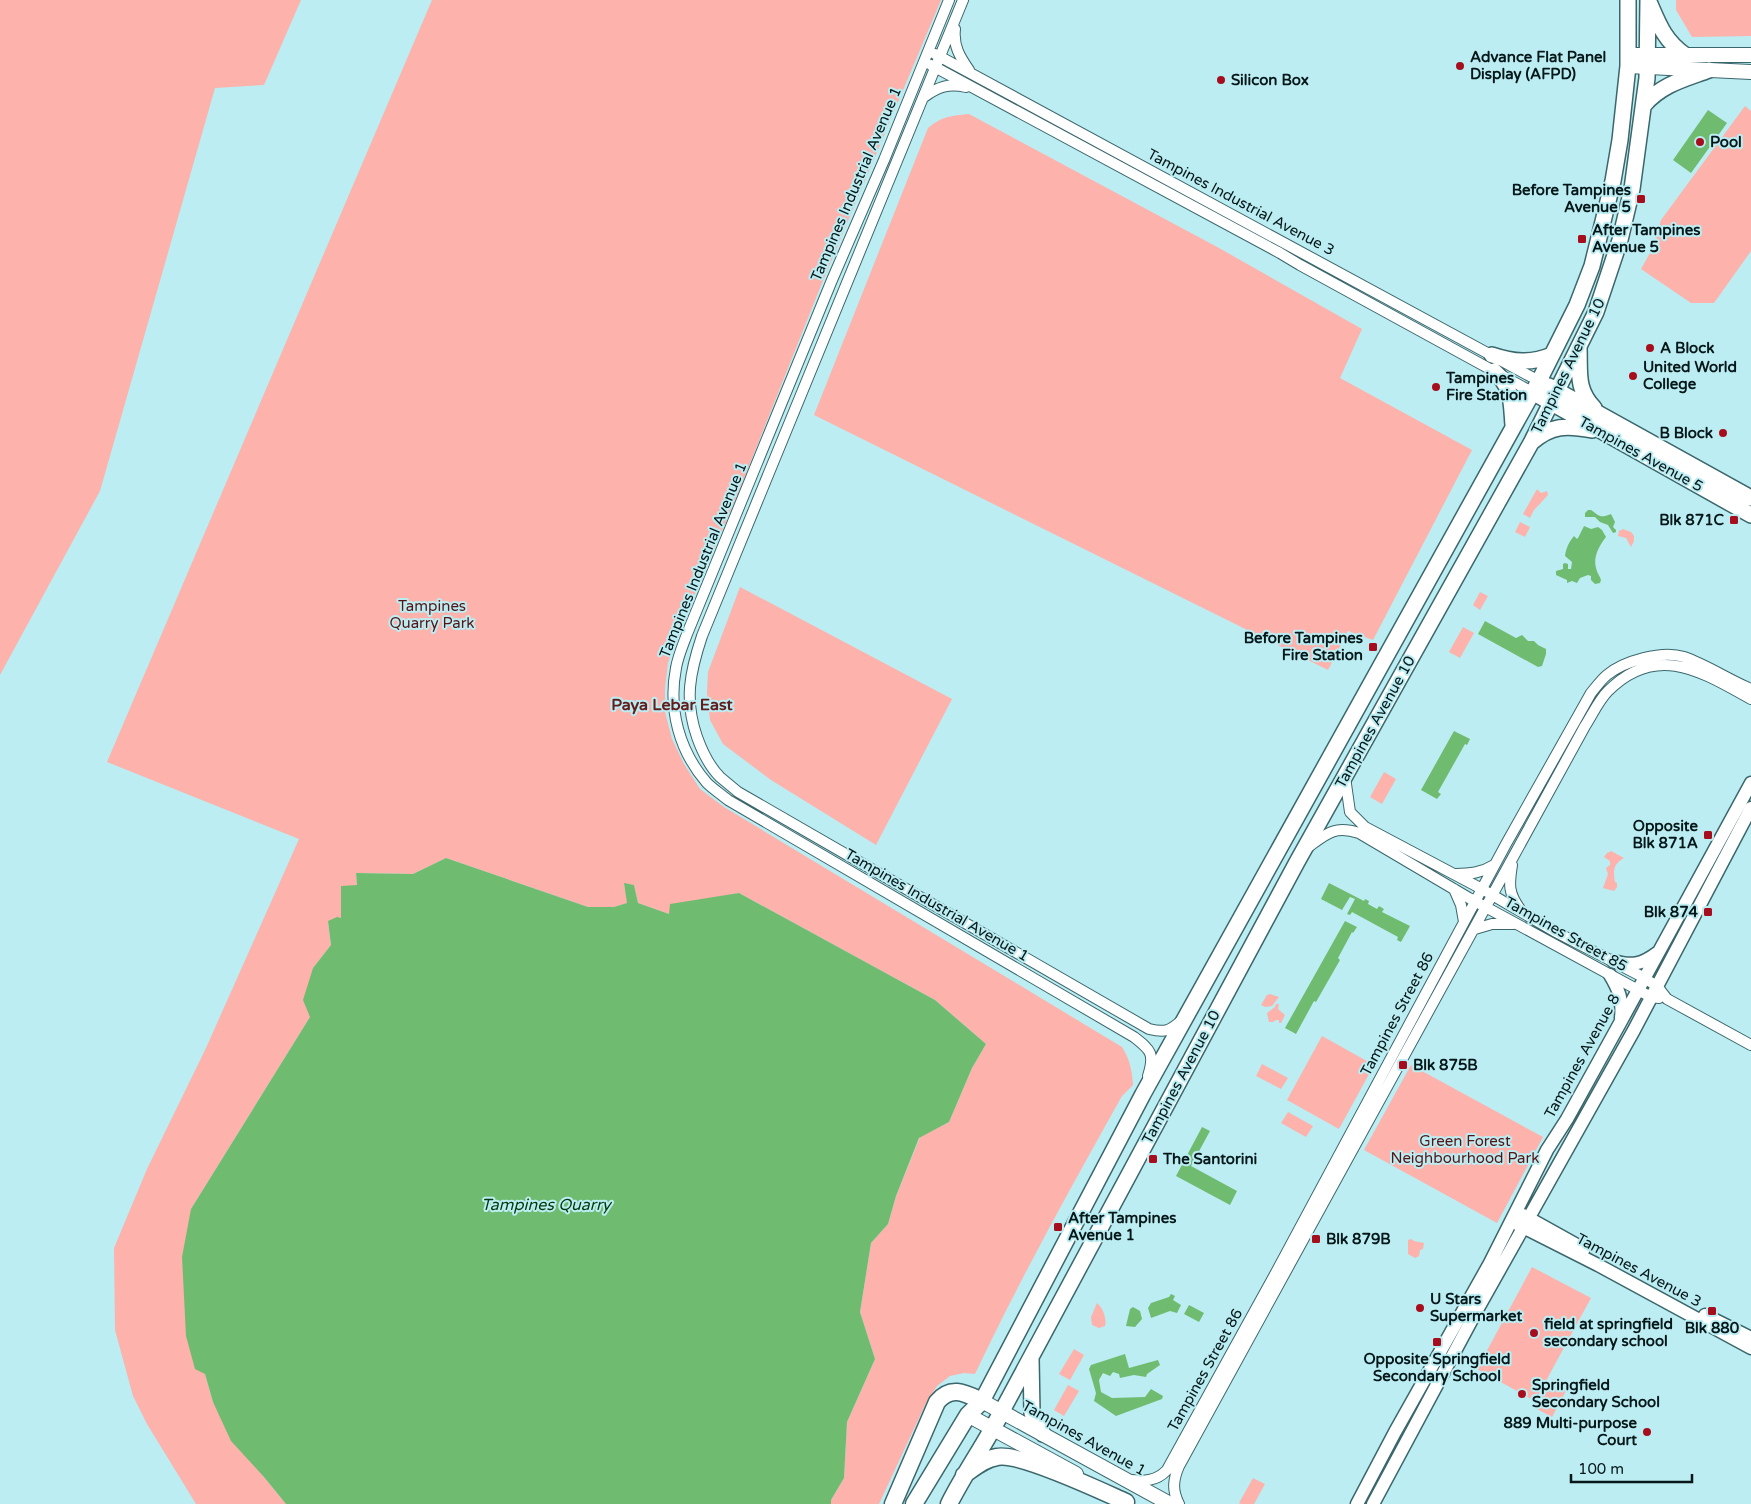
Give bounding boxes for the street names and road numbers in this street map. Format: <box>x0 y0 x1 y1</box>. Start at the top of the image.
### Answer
street label: Tampines Industrial Avenue 1 <box>807 84 905 284</box>
street label: Tampines Industrial Avenue 3 <box>1144 145 1338 259</box>
street label: Tampines Avenue 10 <box>1527 295 1609 437</box>
street label: Tampines Avenue 5 <box>1576 412 1706 496</box>
street label: Tampines Industrial Avenue 1 <box>655 460 751 660</box>
street label: Tampines Avenue 10 <box>1331 653 1419 791</box>
street label: Tampines Industrial Avenue 1 <box>842 845 1032 965</box>
street label: Tampines Street 85 <box>1501 893 1631 975</box>
street label: Tampines Street 86 <box>1357 949 1437 1079</box>
street label: Tampines Avenue 8 <box>1540 991 1624 1121</box>
street label: Tampines Avenue 10 <box>1138 1007 1224 1147</box>
street label: Tampines Avenue 3 <box>1573 1229 1705 1311</box>
street label: Tampines Street 86 <box>1164 1305 1246 1435</box>
street label: Tampines Avenue 1 <box>1019 1396 1149 1480</box>

